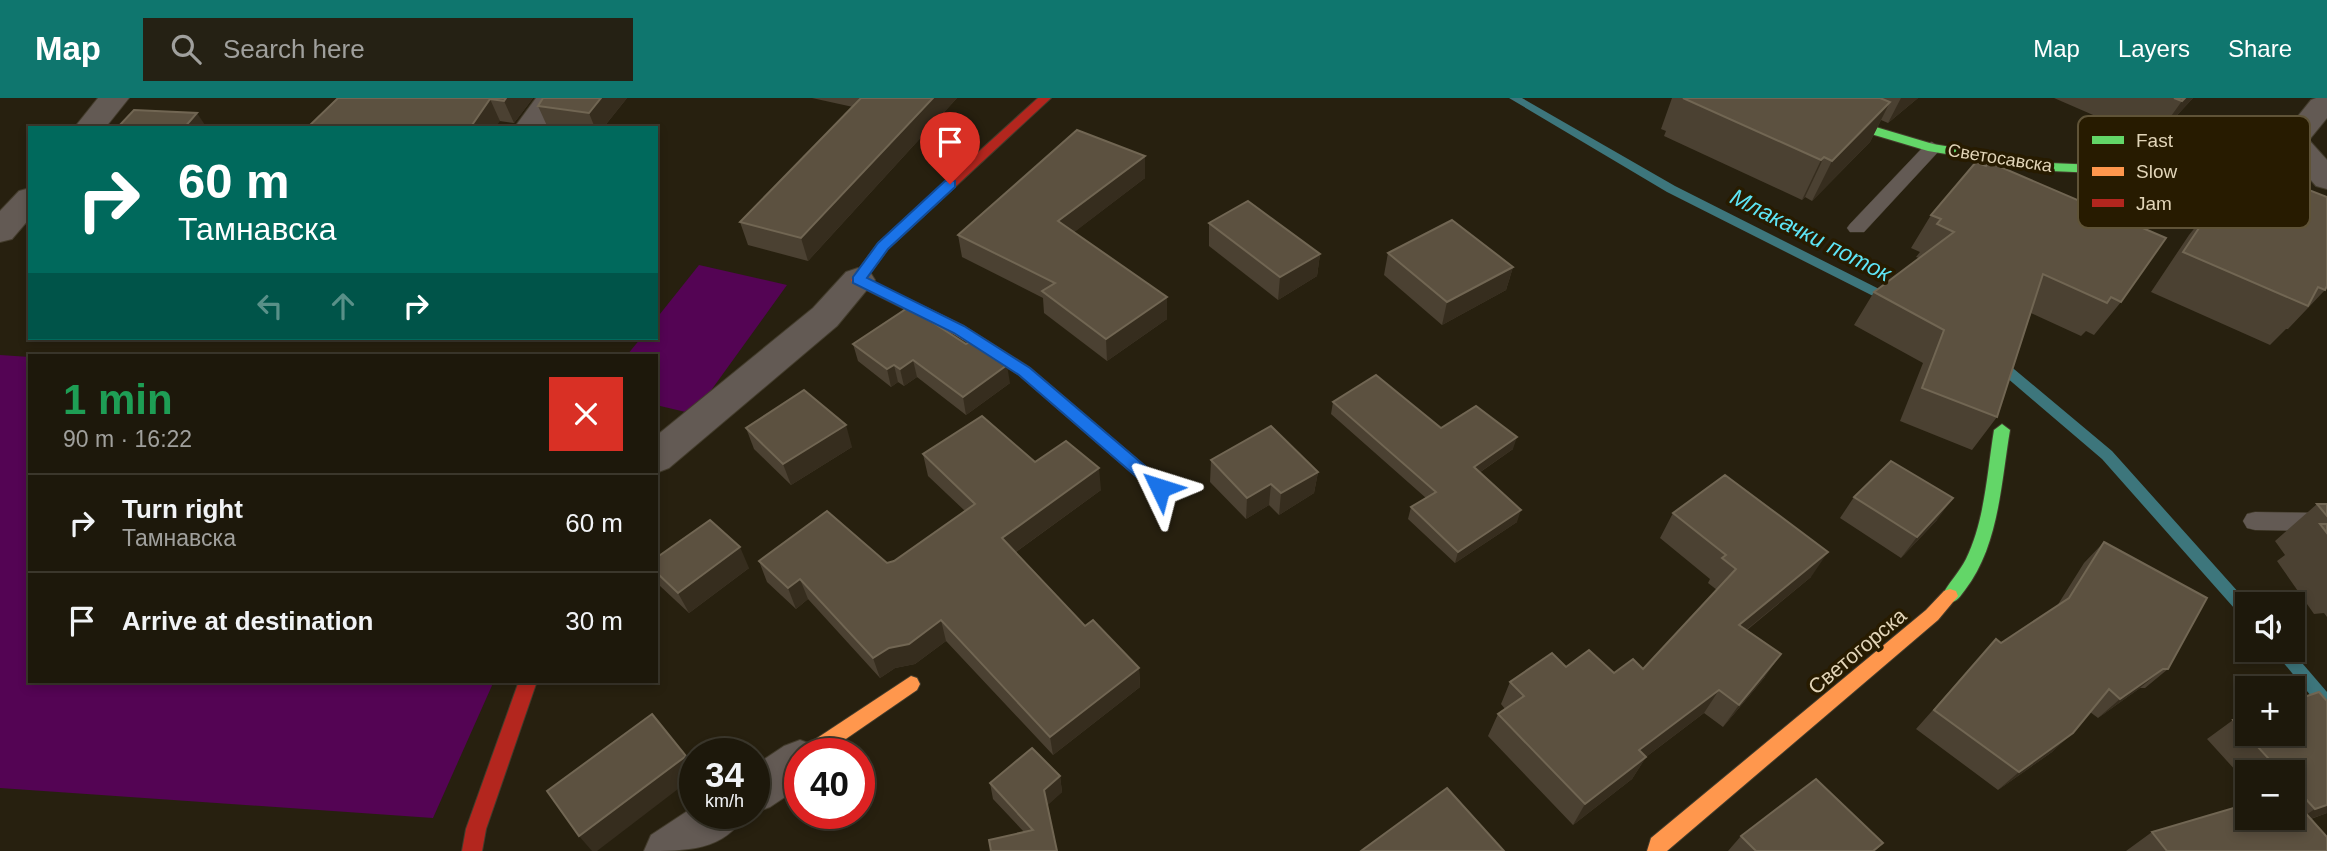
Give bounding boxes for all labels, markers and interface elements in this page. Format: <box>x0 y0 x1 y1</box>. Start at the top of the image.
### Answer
search box <box>143 18 633 81</box>
text: Map <box>35 30 101 67</box>
icon: search <box>167 30 205 68</box>
text: Search here <box>223 34 365 64</box>
text: Map <box>2033 35 2080 62</box>
text: Layers <box>2118 35 2190 62</box>
text: Share <box>2228 35 2292 62</box>
pin <box>920 112 980 184</box>
legend <box>2078 116 2310 228</box>
icon: arrive <box>931 123 969 161</box>
text: Fast <box>2136 130 2174 151</box>
street label: Светосавска <box>1946 140 2055 176</box>
icon: right <box>63 154 154 245</box>
text: 60 m <box>178 154 290 208</box>
text: Slow <box>2136 161 2177 182</box>
water label: Млакачки поток <box>1726 183 1897 287</box>
text: Jam <box>2136 193 2172 214</box>
text: Тамнавска <box>178 211 337 247</box>
icon: left <box>251 287 289 325</box>
icon: ahead <box>324 287 362 325</box>
icon: right <box>397 287 435 325</box>
text: 1 min <box>63 376 173 423</box>
button: close <box>549 377 623 451</box>
text: 90 m · 16:22 <box>63 426 192 452</box>
position arrow <box>1123 451 1197 525</box>
text: Turn right <box>122 494 243 524</box>
icon: right <box>63 504 101 542</box>
text: 60 m <box>565 508 623 538</box>
text: Тамнавска <box>122 525 236 551</box>
map controls <box>2235 592 2305 830</box>
button: sound <box>2235 592 2305 662</box>
icon: arrive <box>63 602 101 640</box>
street label: Светогорска <box>1803 603 1911 699</box>
text: Arrive at destination <box>122 606 373 636</box>
text: 30 m <box>565 606 623 636</box>
button: + <box>2235 676 2305 746</box>
speed limit sign: 40 <box>784 738 875 829</box>
text: 34 <box>705 755 744 794</box>
button: − <box>2235 760 2305 830</box>
text: km/h <box>705 791 744 811</box>

